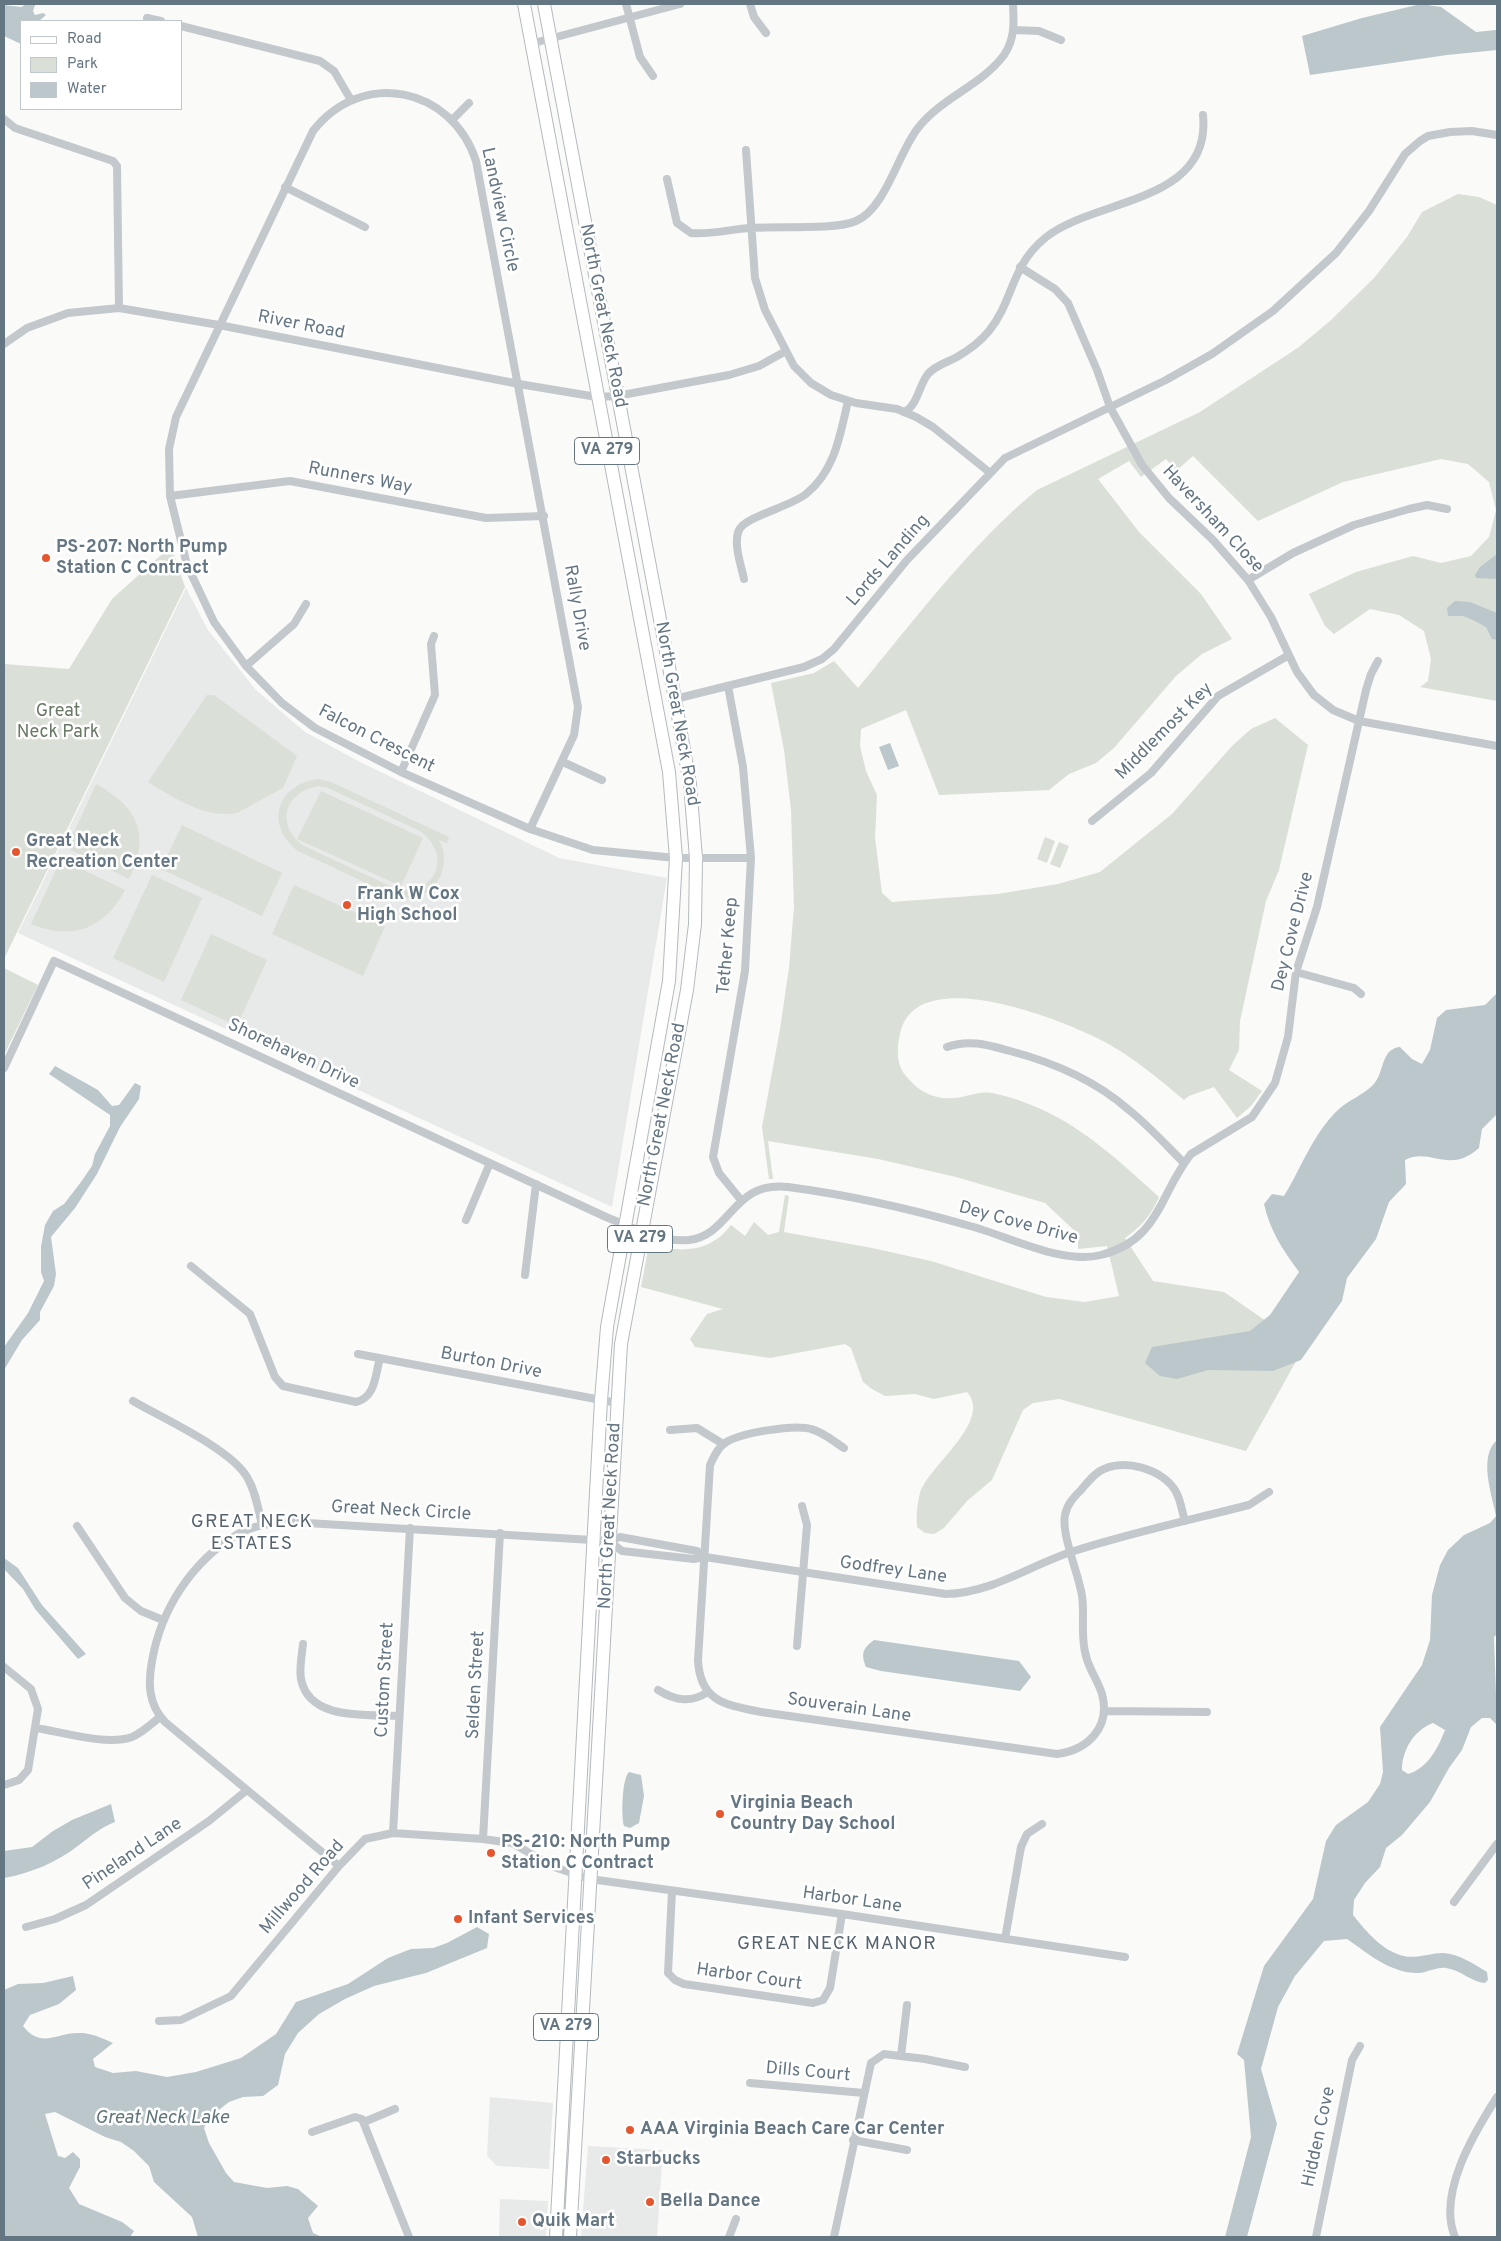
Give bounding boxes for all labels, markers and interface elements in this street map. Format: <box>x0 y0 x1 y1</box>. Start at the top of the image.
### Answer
legend <box>20 20 182 110</box>
text: Road <box>67 30 102 49</box>
text: Park <box>67 55 98 74</box>
text: Water <box>67 80 106 99</box>
street label: Landview Circle <box>475 146 523 274</box>
street label: North Great Neck Road <box>574 222 630 410</box>
street label: River Road <box>256 307 346 345</box>
road number: VA 279 <box>574 438 640 464</box>
street label: Runners Way <box>306 458 414 500</box>
street label: Haversham Close <box>1157 462 1267 578</box>
street label: Lords Landing <box>843 511 935 611</box>
place label: PS-207: North Pump Station C Contract <box>56 537 228 580</box>
marker: PS-207: North Pump Station C Contract <box>40 552 52 564</box>
street label: Rally Drive <box>558 563 594 653</box>
street label: North Great Neck Road <box>649 620 703 808</box>
street label: Middlemost Key <box>1112 679 1218 785</box>
park label: Great Neck Park <box>17 701 99 744</box>
street label: Falcon Crescent <box>314 701 438 779</box>
place label: Great Neck Recreation Center <box>26 831 178 874</box>
marker: Great Neck Recreation Center <box>10 846 22 858</box>
street label: Dey Cove Drive <box>1269 870 1319 994</box>
place label: Frank W Cox High School <box>357 884 460 926</box>
street label: Tether Keep <box>714 896 744 996</box>
marker: Frank W Cox High School <box>341 899 353 911</box>
street label: Shorehaven Drive <box>224 1015 362 1095</box>
street label: North Great Neck Road <box>635 1021 691 1209</box>
street label: Dey Cove Drive <box>956 1198 1080 1250</box>
road number: VA 279 <box>608 1226 672 1252</box>
street label: Burton Drive <box>438 1344 544 1384</box>
street label: North Great Neck Road <box>595 1422 627 1610</box>
street label: Great Neck Circle <box>330 1498 472 1526</box>
district label: GREAT NECK ESTATES <box>190 1512 314 1556</box>
street label: Godfrey Lane <box>838 1553 948 1589</box>
street label: Custom Street <box>372 1622 400 1738</box>
street label: Selden Street <box>463 1630 491 1740</box>
street label: Souverain Lane <box>786 1690 912 1728</box>
place label: Virginia Beach Country Day School <box>730 1793 895 1836</box>
marker: Virginia Beach Country Day School <box>714 1808 726 1820</box>
street label: Pineland Lane <box>79 1814 187 1896</box>
place label: PS-210: North Pump Station C Contract <box>501 1832 670 1875</box>
street label: Millwood Road <box>256 1836 350 1940</box>
marker: PS-210: North Pump Station C Contract <box>485 1847 497 1859</box>
street label: Harbor Lane <box>801 1883 903 1919</box>
place label: Infant Services <box>468 1908 595 1930</box>
marker: Infant Services <box>452 1913 464 1925</box>
district label: GREAT NECK MANOR <box>735 1934 939 1956</box>
street label: Harbor Court <box>695 1960 803 1996</box>
road number: VA 279 <box>534 2014 598 2040</box>
street label: Dills Court <box>765 2059 851 2087</box>
street label: Hidden Cove <box>1299 2085 1341 2189</box>
water label: Great Neck Lake <box>95 2108 229 2130</box>
place label: AAA Virginia Beach Care Car Center <box>640 2119 945 2141</box>
marker: AAA Virginia Beach Care Car Center <box>624 2124 636 2136</box>
place label: Starbucks <box>616 2149 700 2171</box>
marker: Starbucks <box>600 2154 612 2166</box>
place label: Bella Dance <box>660 2191 761 2213</box>
marker: Bella Dance <box>644 2196 656 2208</box>
place label: Quik Mart <box>532 2211 615 2233</box>
marker: Quik Mart <box>516 2216 528 2228</box>

